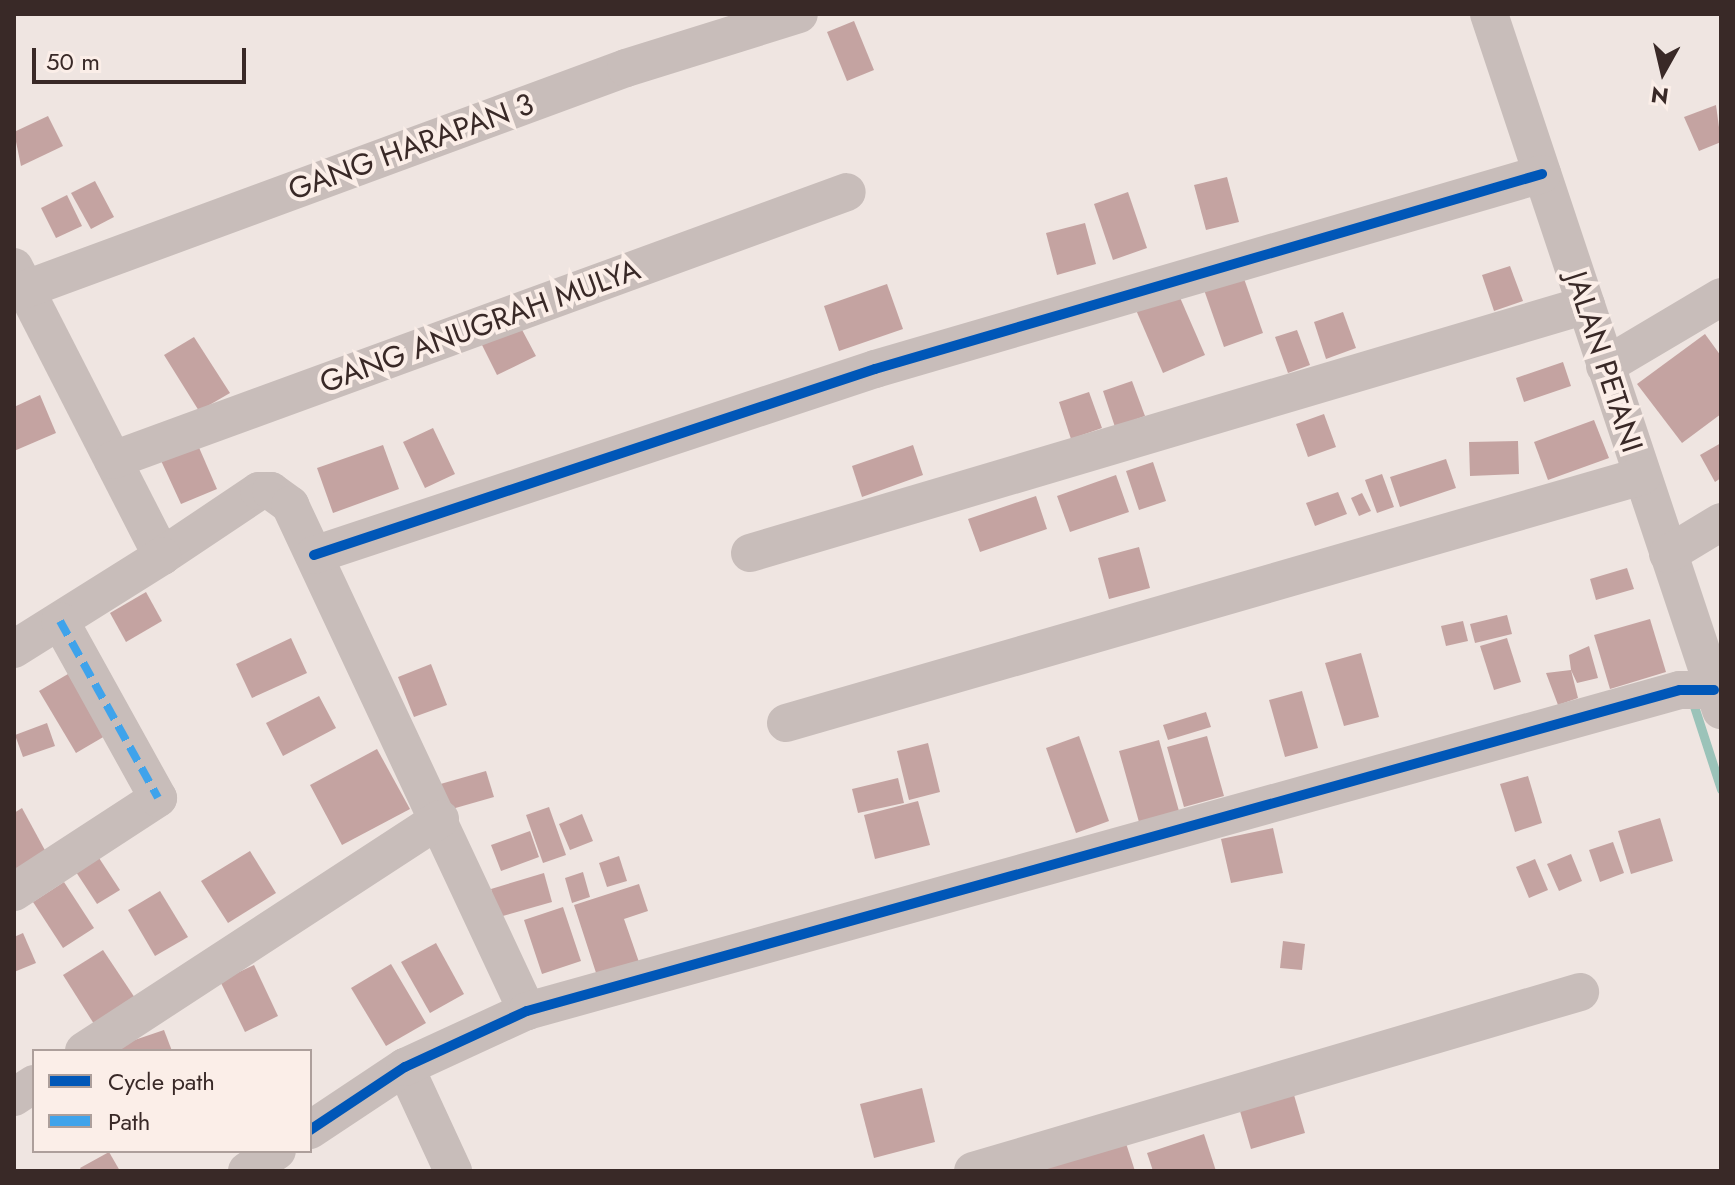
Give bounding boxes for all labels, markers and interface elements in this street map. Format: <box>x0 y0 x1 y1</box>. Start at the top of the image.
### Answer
scale bar <box>36 32 250 82</box>
north arrow <box>1623 32 1703 112</box>
text: 50 m <box>46 44 100 79</box>
text: N <box>1649 79 1671 113</box>
street label: GANG HARAPAN 3 <box>283 86 539 208</box>
street label: GANG ANUGRAH MULYA <box>315 251 645 401</box>
street label: JALAN PETANI <box>1558 267 1650 457</box>
legend <box>32 1049 312 1153</box>
text: Cycle path <box>108 1064 215 1099</box>
text: Path <box>108 1104 150 1139</box>

